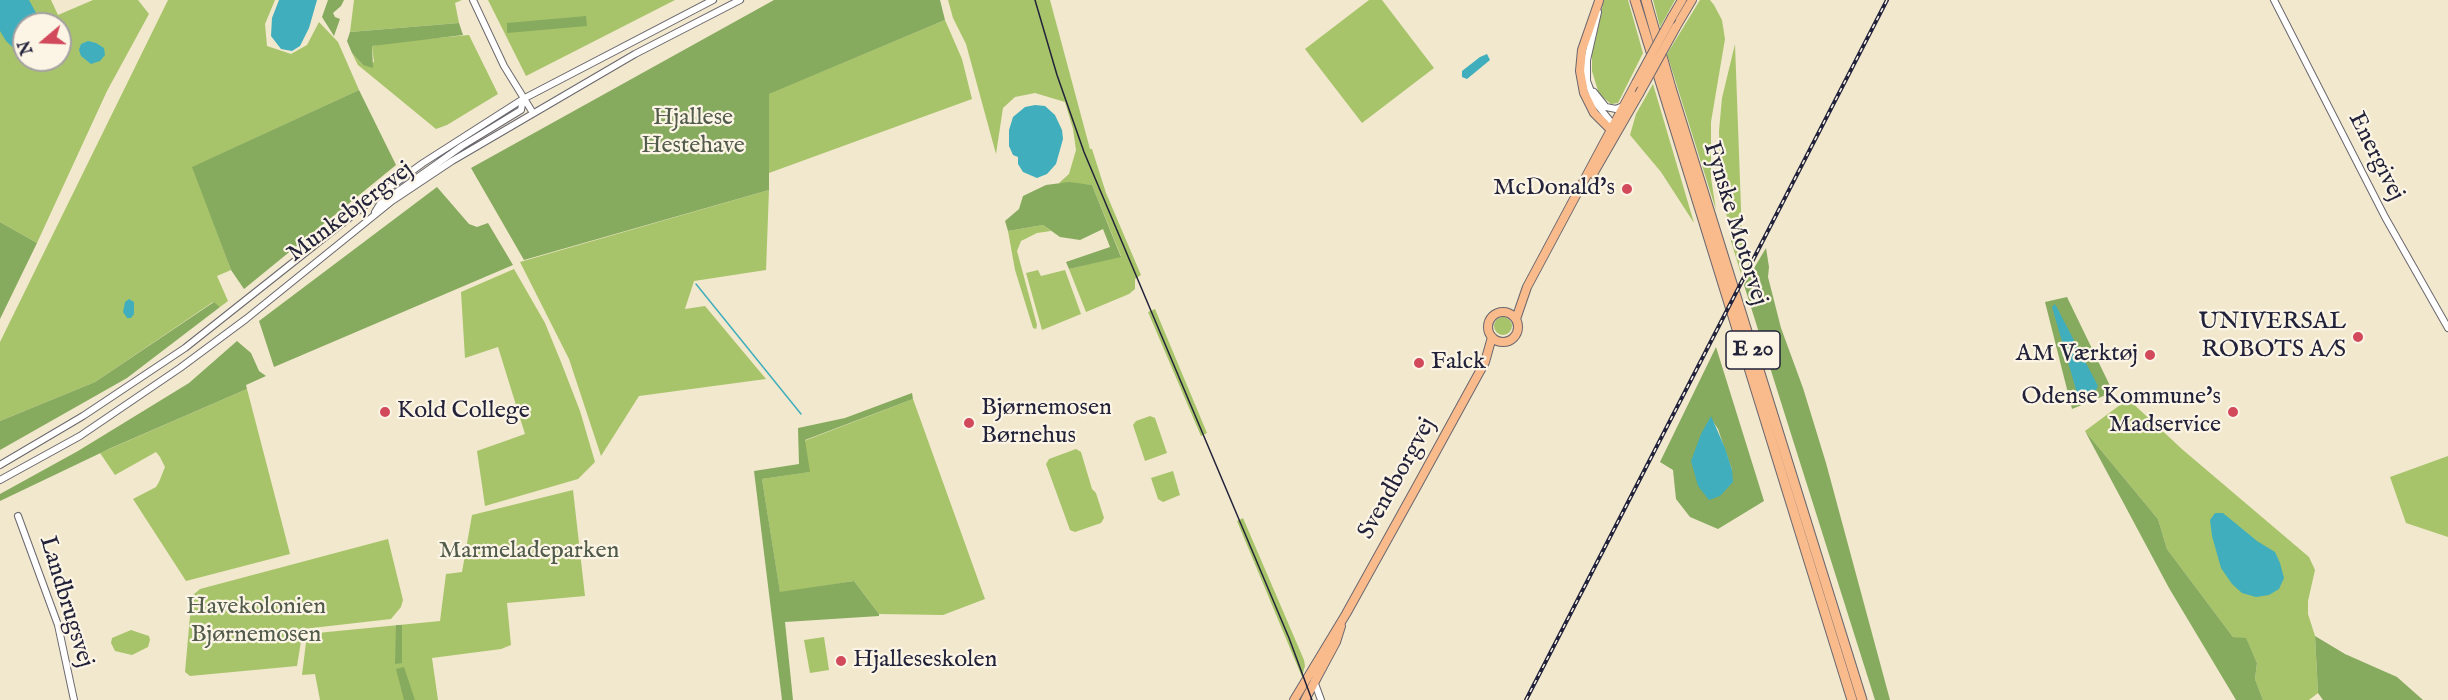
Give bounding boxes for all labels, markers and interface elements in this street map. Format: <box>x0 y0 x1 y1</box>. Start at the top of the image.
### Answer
north arrow <box>12 12 72 72</box>
text: N <box>15 37 39 57</box>
park label: Hjallese Hestehave <box>641 105 745 161</box>
street label: Energivej <box>2340 108 2410 206</box>
street label: Fynske Motorvej <box>1695 139 1773 309</box>
street label: Munkebjergvej <box>282 156 420 270</box>
place label: McDonald's <box>1493 175 1615 203</box>
marker: McDonald's <box>1620 182 1634 196</box>
place label: UNIVERSAL ROBOTS A/S <box>2199 309 2346 365</box>
marker: UNIVERSAL ROBOTS A/S <box>2351 330 2365 344</box>
road number: E 20 <box>1726 331 1780 369</box>
place label: AM Værktøj <box>2016 341 2138 369</box>
marker: AM Værktøj <box>2143 348 2157 362</box>
place label: Falck <box>1431 349 1486 377</box>
marker: Falck <box>1412 356 1426 370</box>
place label: Odense Kommune's Madservice <box>2022 384 2221 440</box>
place label: Bjørnemosen Børnehus <box>981 395 1112 451</box>
place label: Kold College <box>397 398 530 426</box>
marker: Kold College <box>378 405 392 419</box>
marker: Odense Kommune's Madservice <box>2226 405 2240 419</box>
street label: Svendborgvej <box>1353 413 1443 545</box>
marker: Bjørnemosen Børnehus <box>962 416 976 430</box>
street label: Landbrugsvej <box>31 533 99 671</box>
park label: Marmeladeparken <box>439 538 619 566</box>
park label: Havekolonien Bjørnemosen <box>186 594 326 650</box>
place label: Hjalleseskolen <box>853 647 997 675</box>
marker: Hjalleseskolen <box>834 654 848 668</box>

